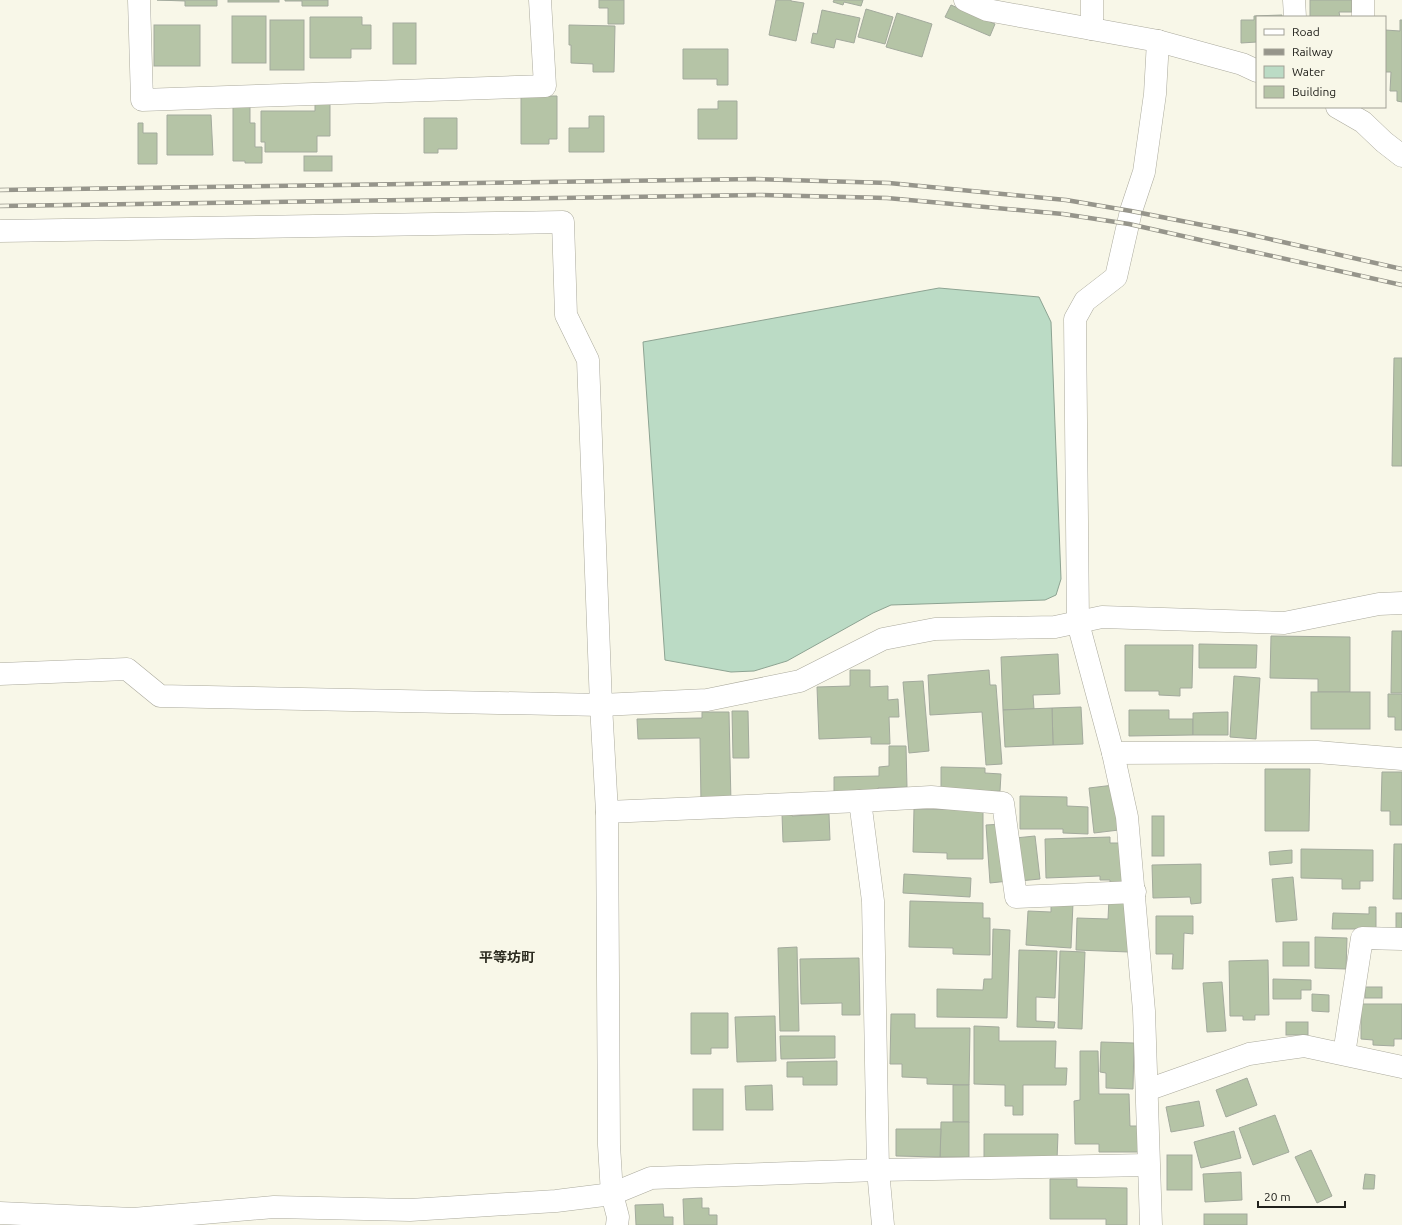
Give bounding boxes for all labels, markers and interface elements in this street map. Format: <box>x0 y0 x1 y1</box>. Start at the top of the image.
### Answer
legend <box>1256 16 1386 108</box>
text: Road <box>1292 25 1320 38</box>
text: Railway <box>1292 45 1333 58</box>
text: Water <box>1292 65 1325 78</box>
text: Building <box>1292 85 1336 98</box>
district label: 平等坊町 <box>479 949 535 965</box>
scale bar <box>1258 1183 1345 1209</box>
text: 20 m <box>1264 1190 1291 1203</box>

